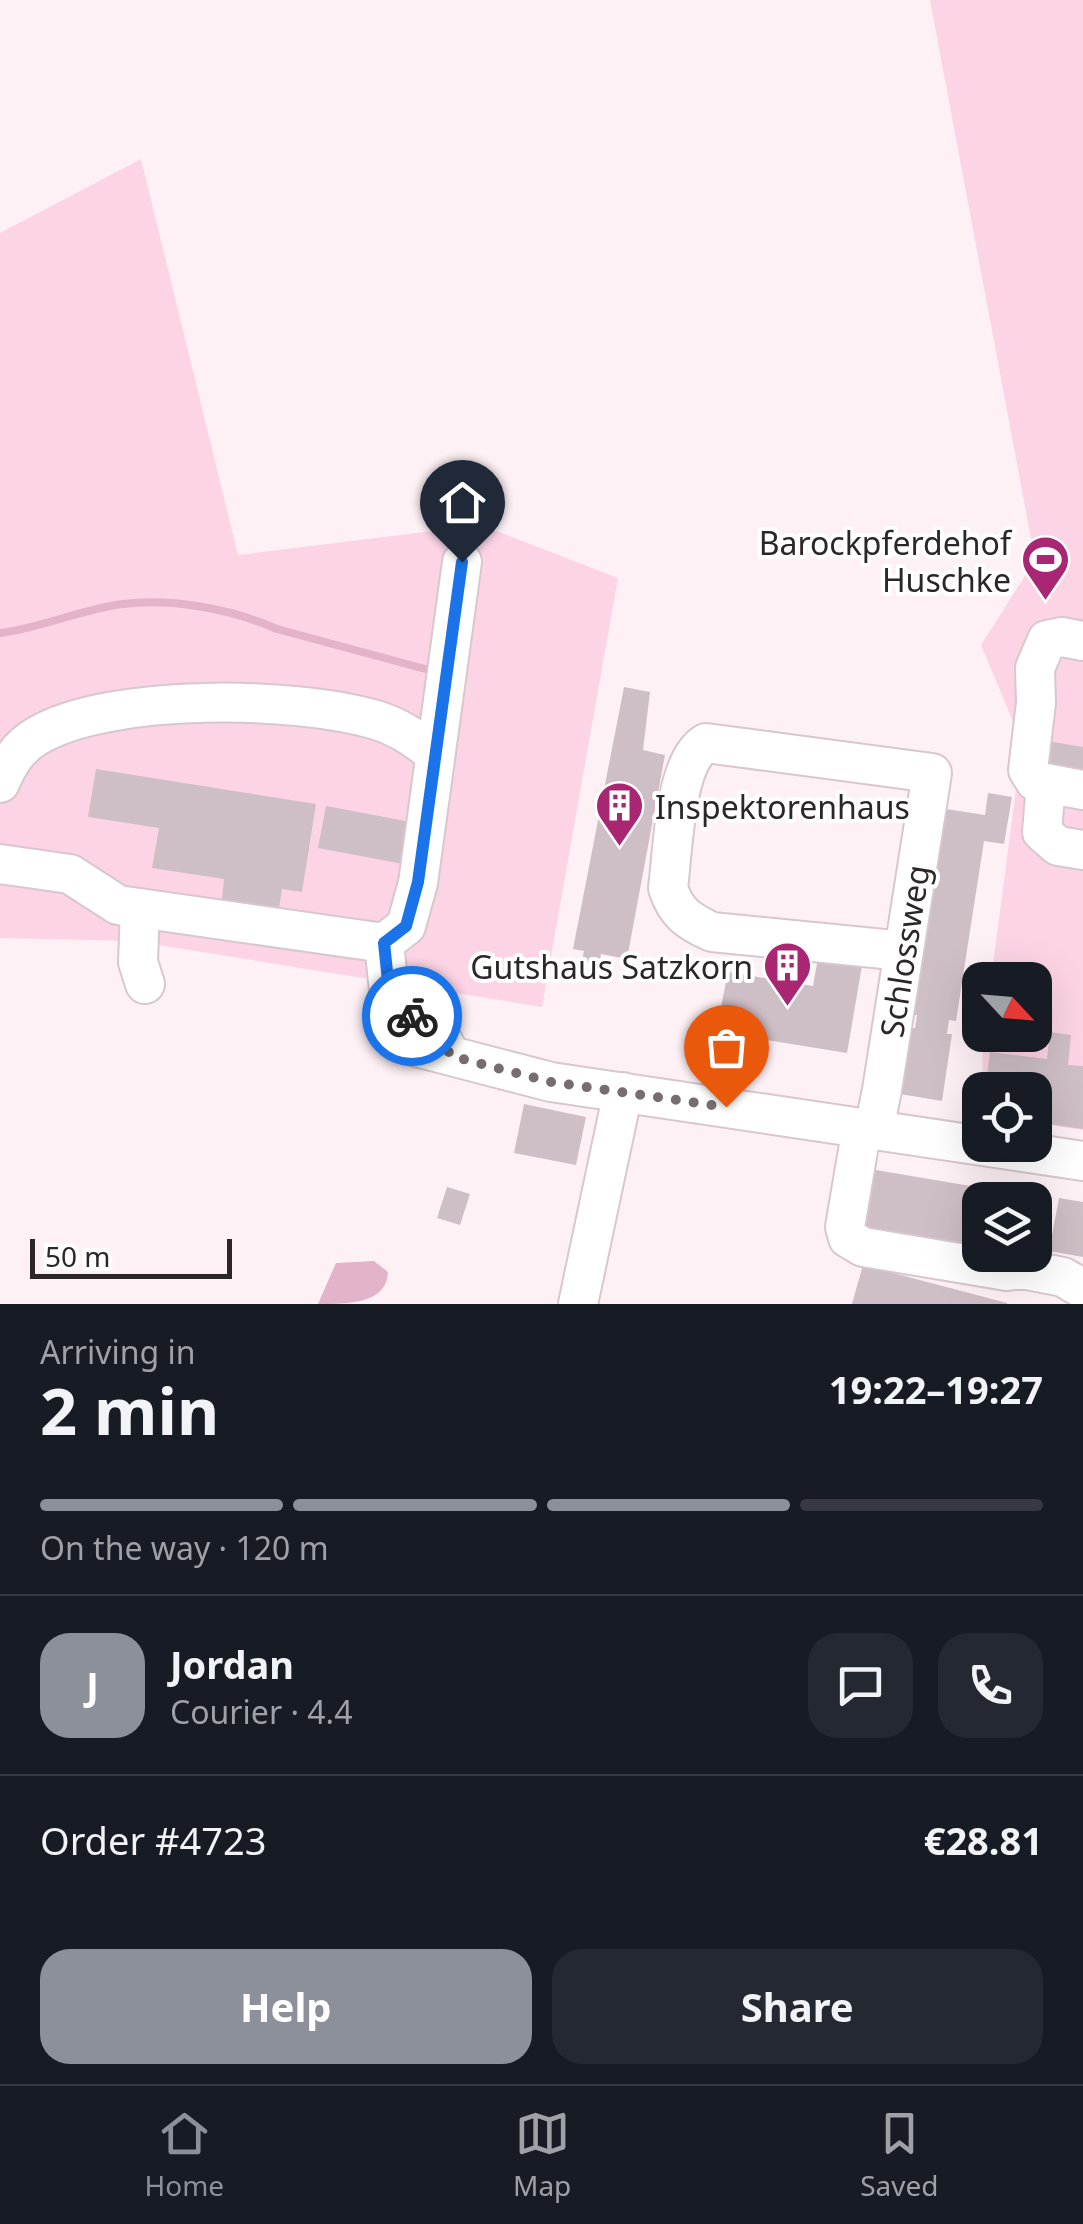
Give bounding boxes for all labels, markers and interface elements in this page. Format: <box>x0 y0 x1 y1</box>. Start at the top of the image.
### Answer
pin <box>420 460 505 563</box>
icon: home <box>435 475 490 530</box>
place label: Barockpferdehof Huschke <box>759 521 1013 601</box>
sports icon: Barockpferdehof Huschke <box>1020 534 1072 602</box>
building icon: Inspektorenhaus <box>594 780 646 848</box>
place label: Inspektorenhaus <box>655 785 910 828</box>
street label: Schlossweg <box>869 862 939 1040</box>
building icon: Gutshaus Satzkorn <box>762 940 814 1008</box>
place label: Gutshaus Satzkorn <box>470 945 753 988</box>
north arrow <box>962 962 1052 1052</box>
map controls <box>962 962 1052 1272</box>
courier <box>362 966 462 1066</box>
icon: bike <box>385 989 440 1044</box>
pin <box>684 1005 769 1108</box>
icon: bag <box>699 1020 754 1075</box>
button: locate <box>962 1072 1052 1162</box>
button: layers <box>962 1182 1052 1272</box>
scale bar <box>30 1234 232 1278</box>
text: 50 m <box>45 1237 111 1275</box>
text: Arriving in <box>40 1330 195 1373</box>
text: 19:22–19:27 <box>829 1363 1043 1415</box>
text: 2 min <box>40 1366 219 1454</box>
text: On the way · 120 m <box>40 1526 329 1569</box>
button: chat <box>808 1633 913 1738</box>
button: phone <box>938 1633 1043 1738</box>
text: Jordan <box>170 1638 294 1690</box>
text: J <box>86 1659 99 1711</box>
text: Courier · 4.4 <box>170 1690 353 1733</box>
text: Order #4723 <box>40 1814 266 1866</box>
text: €28.81 <box>924 1814 1043 1866</box>
button: Help <box>40 1949 532 2064</box>
button: Share <box>552 1949 1043 2064</box>
tab: Home <box>144 2106 224 2204</box>
tab: Map <box>513 2106 571 2204</box>
tab: Saved <box>860 2106 939 2204</box>

